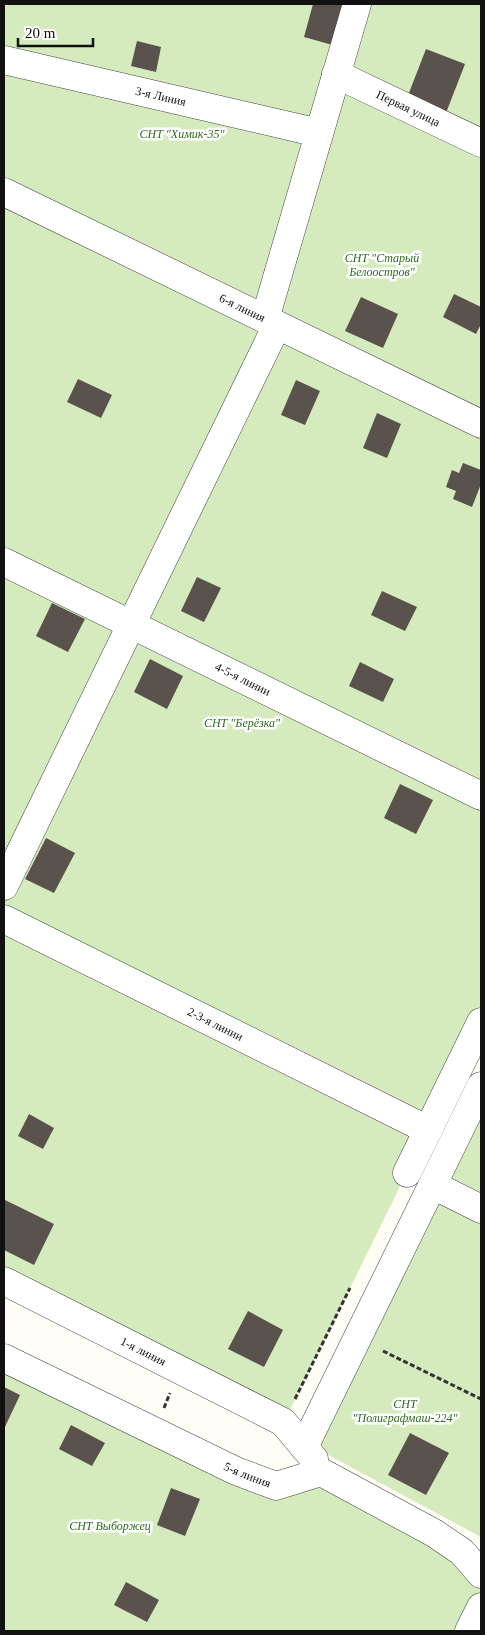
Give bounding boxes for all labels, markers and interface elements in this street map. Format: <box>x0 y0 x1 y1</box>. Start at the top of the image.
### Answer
scale bar <box>18 15 92 47</box>
text: 20 m <box>25 25 56 41</box>
street label: 3-я Линия <box>134 84 188 109</box>
street label: Первая улица <box>374 87 443 130</box>
park label: СНТ "Химик-35" <box>139 127 225 141</box>
park label: СНТ "Старый Белоостров" <box>345 251 419 279</box>
street label: 6-я линия <box>217 291 268 325</box>
street label: 4-5-я линии <box>213 660 273 699</box>
park label: СНТ "Берёзка" <box>204 716 281 730</box>
street label: 2-3-я линии <box>185 1004 246 1044</box>
street label: 1-я линия <box>118 1334 169 1369</box>
park label: СНТ "Полиграфмаш-224" <box>352 1397 459 1425</box>
street label: 5-я линия <box>221 1459 273 1491</box>
park label: СНТ Выборжец <box>69 1519 151 1533</box>

